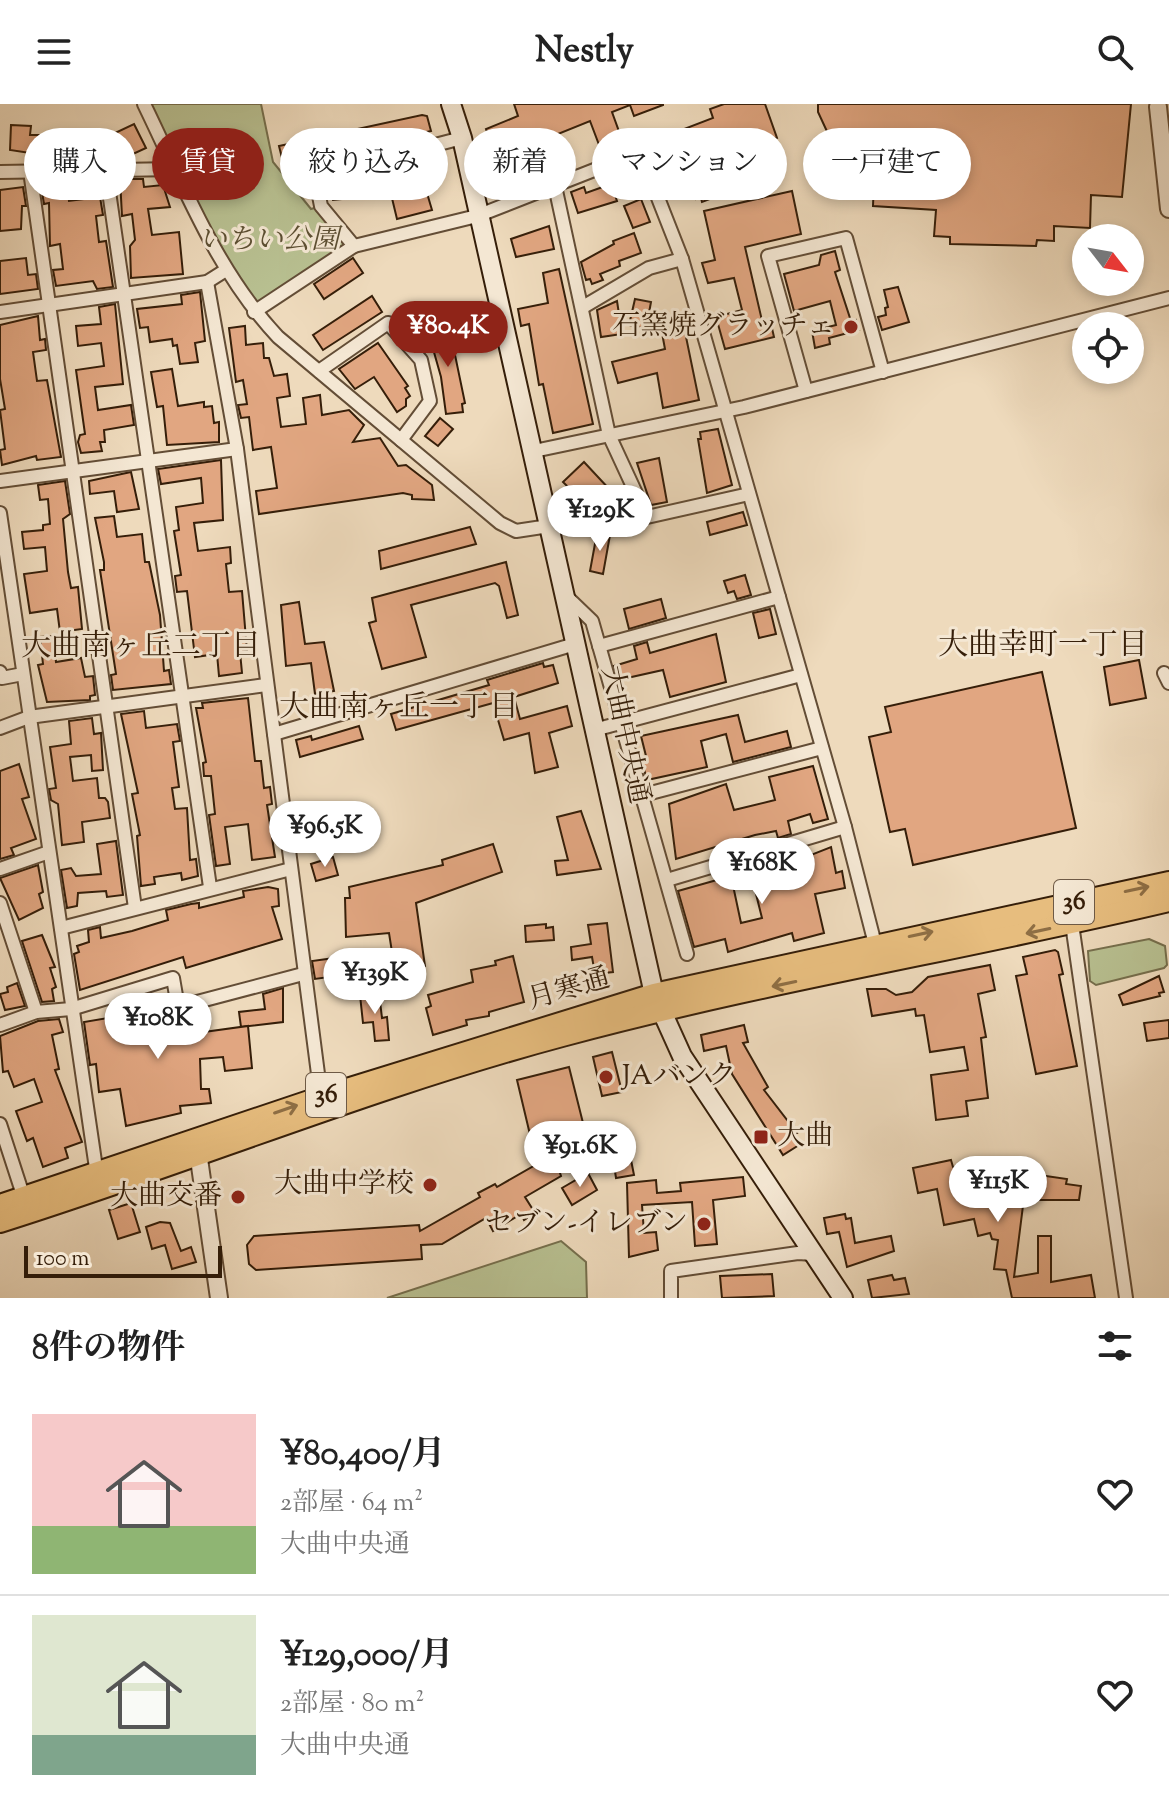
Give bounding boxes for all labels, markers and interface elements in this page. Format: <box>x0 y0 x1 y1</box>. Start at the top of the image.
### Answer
text: Nestly <box>535 26 634 78</box>
icon: menu <box>32 30 76 74</box>
icon: search <box>1093 30 1137 74</box>
chip: 購入 <box>24 128 136 200</box>
chip: 賃貸 <box>152 128 264 200</box>
chip: 絞り込み <box>280 128 448 200</box>
chip: 新着 <box>464 128 576 200</box>
chip: マンション <box>592 128 787 200</box>
chip: 一戸建て <box>803 128 971 200</box>
park label: いちい公園 <box>199 221 343 261</box>
north arrow <box>1072 224 1144 296</box>
map controls <box>1072 224 1144 384</box>
pin: ¥80.4K <box>383 301 513 369</box>
place label: 石窯焼グラッチェ <box>612 307 835 347</box>
text: ¥80.4K <box>407 308 489 345</box>
button: locate <box>1072 312 1144 384</box>
marker: 石窯焼グラッチェ <box>842 318 860 336</box>
pin: ¥129K <box>544 485 656 553</box>
text: ¥129K <box>565 492 635 529</box>
district label: 大曲幸町一丁目 <box>938 625 1148 668</box>
district label: 大曲南ヶ丘二丁目 <box>21 626 261 669</box>
street label: 大曲中央通 <box>590 662 658 808</box>
district label: 大曲南ヶ丘一丁目 <box>279 687 519 730</box>
pin: ¥96.5K <box>260 801 390 869</box>
text: ¥96.5K <box>287 808 363 845</box>
pin: ¥168K <box>706 838 818 906</box>
text: ¥168K <box>727 845 797 882</box>
road number: 36 <box>1054 880 1094 924</box>
one-way arrow <box>1124 881 1150 896</box>
one-way arrow <box>1026 924 1052 939</box>
one-way arrow <box>908 926 934 941</box>
pin: ¥139K <box>319 948 431 1016</box>
text: ¥139K <box>341 955 409 992</box>
street label: 月寒通 <box>523 959 615 1021</box>
one-way arrow <box>771 977 797 992</box>
pin: ¥108K <box>102 993 214 1061</box>
text: ¥108K <box>123 1000 193 1037</box>
place label: JAバンク <box>620 1057 736 1097</box>
marker: JAバンク <box>597 1068 615 1086</box>
road number: 36 <box>306 1073 346 1117</box>
one-way arrow <box>273 1100 298 1115</box>
place label: 大曲 <box>777 1117 833 1157</box>
pin: ¥91.6K <box>515 1121 645 1189</box>
text: ¥91.6K <box>542 1128 618 1165</box>
marker: 大曲 <box>752 1128 770 1146</box>
pin: ¥115K <box>942 1156 1054 1224</box>
text: ¥115K <box>967 1163 1029 1200</box>
place label: 大曲中学校 <box>274 1165 414 1205</box>
marker: 大曲中学校 <box>421 1176 439 1194</box>
place label: 大曲交番 <box>110 1177 222 1217</box>
marker: 大曲交番 <box>229 1188 247 1206</box>
place label: セブン-イレブン <box>485 1204 688 1244</box>
marker: セブン-イレブン <box>695 1215 713 1233</box>
scale bar <box>24 1242 222 1278</box>
text: 100 m <box>36 1244 89 1276</box>
icon: filters <box>1093 1324 1137 1368</box>
text: 8件の物件 <box>32 1325 185 1374</box>
text: ¥80,400/月 <box>280 1431 445 1480</box>
icon: home <box>96 1446 192 1542</box>
icon: heart <box>1093 1472 1137 1516</box>
text: 2部屋 · 64 m² <box>280 1485 423 1522</box>
text: 大曲中央通 <box>280 1527 410 1564</box>
text: ¥129,000/月 <box>280 1632 454 1681</box>
icon: home <box>96 1647 192 1743</box>
icon: heart <box>1093 1673 1137 1717</box>
text: 2部屋 · 80 m² <box>280 1686 424 1723</box>
text: 大曲中央通 <box>280 1728 410 1765</box>

